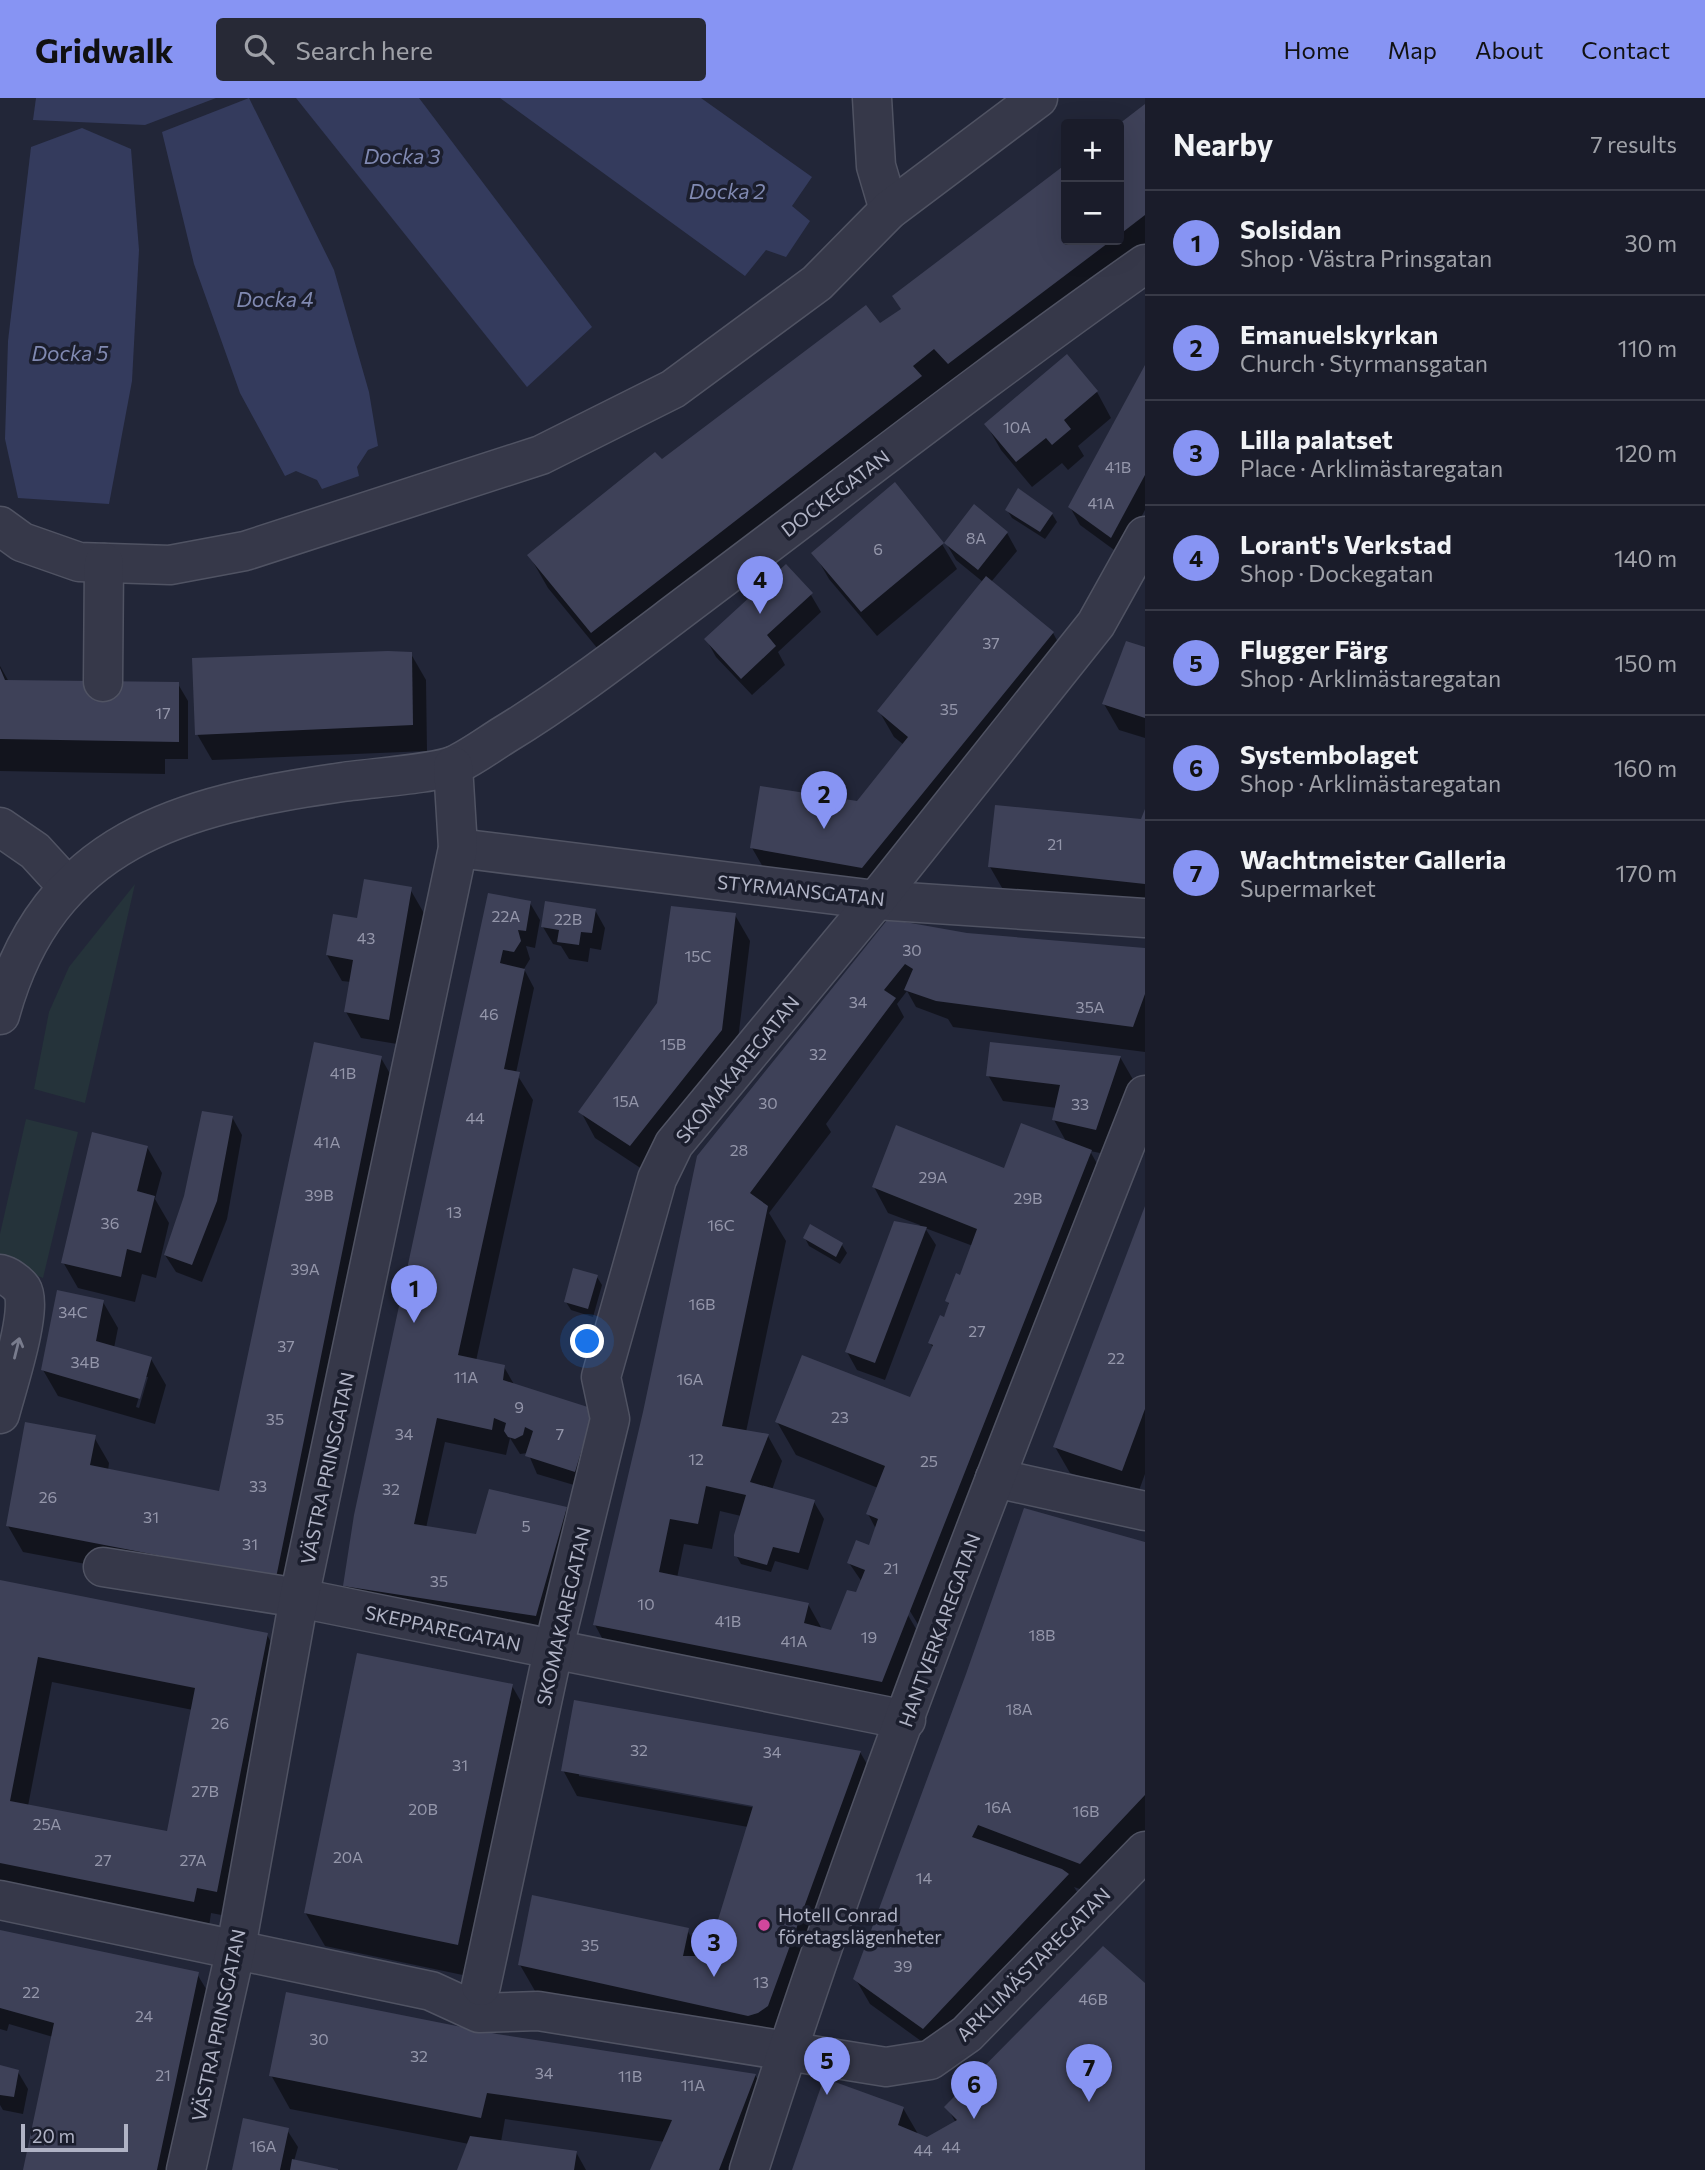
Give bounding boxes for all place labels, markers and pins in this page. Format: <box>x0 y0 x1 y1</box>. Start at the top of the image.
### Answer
pin: 4 <box>737 556 783 614</box>
pin: 2 <box>801 771 847 829</box>
pin: 1 <box>391 1265 437 1323</box>
place label: Hotell Conrad företagslägenheter <box>778 1903 942 1948</box>
marker: Hotell Conrad företagslägenheter <box>756 1917 772 1933</box>
pin: 3 <box>691 1919 737 1977</box>
pin: 5 <box>804 2037 850 2095</box>
pin: 7 <box>1066 2044 1112 2102</box>
pin: 6 <box>951 2061 997 2119</box>

